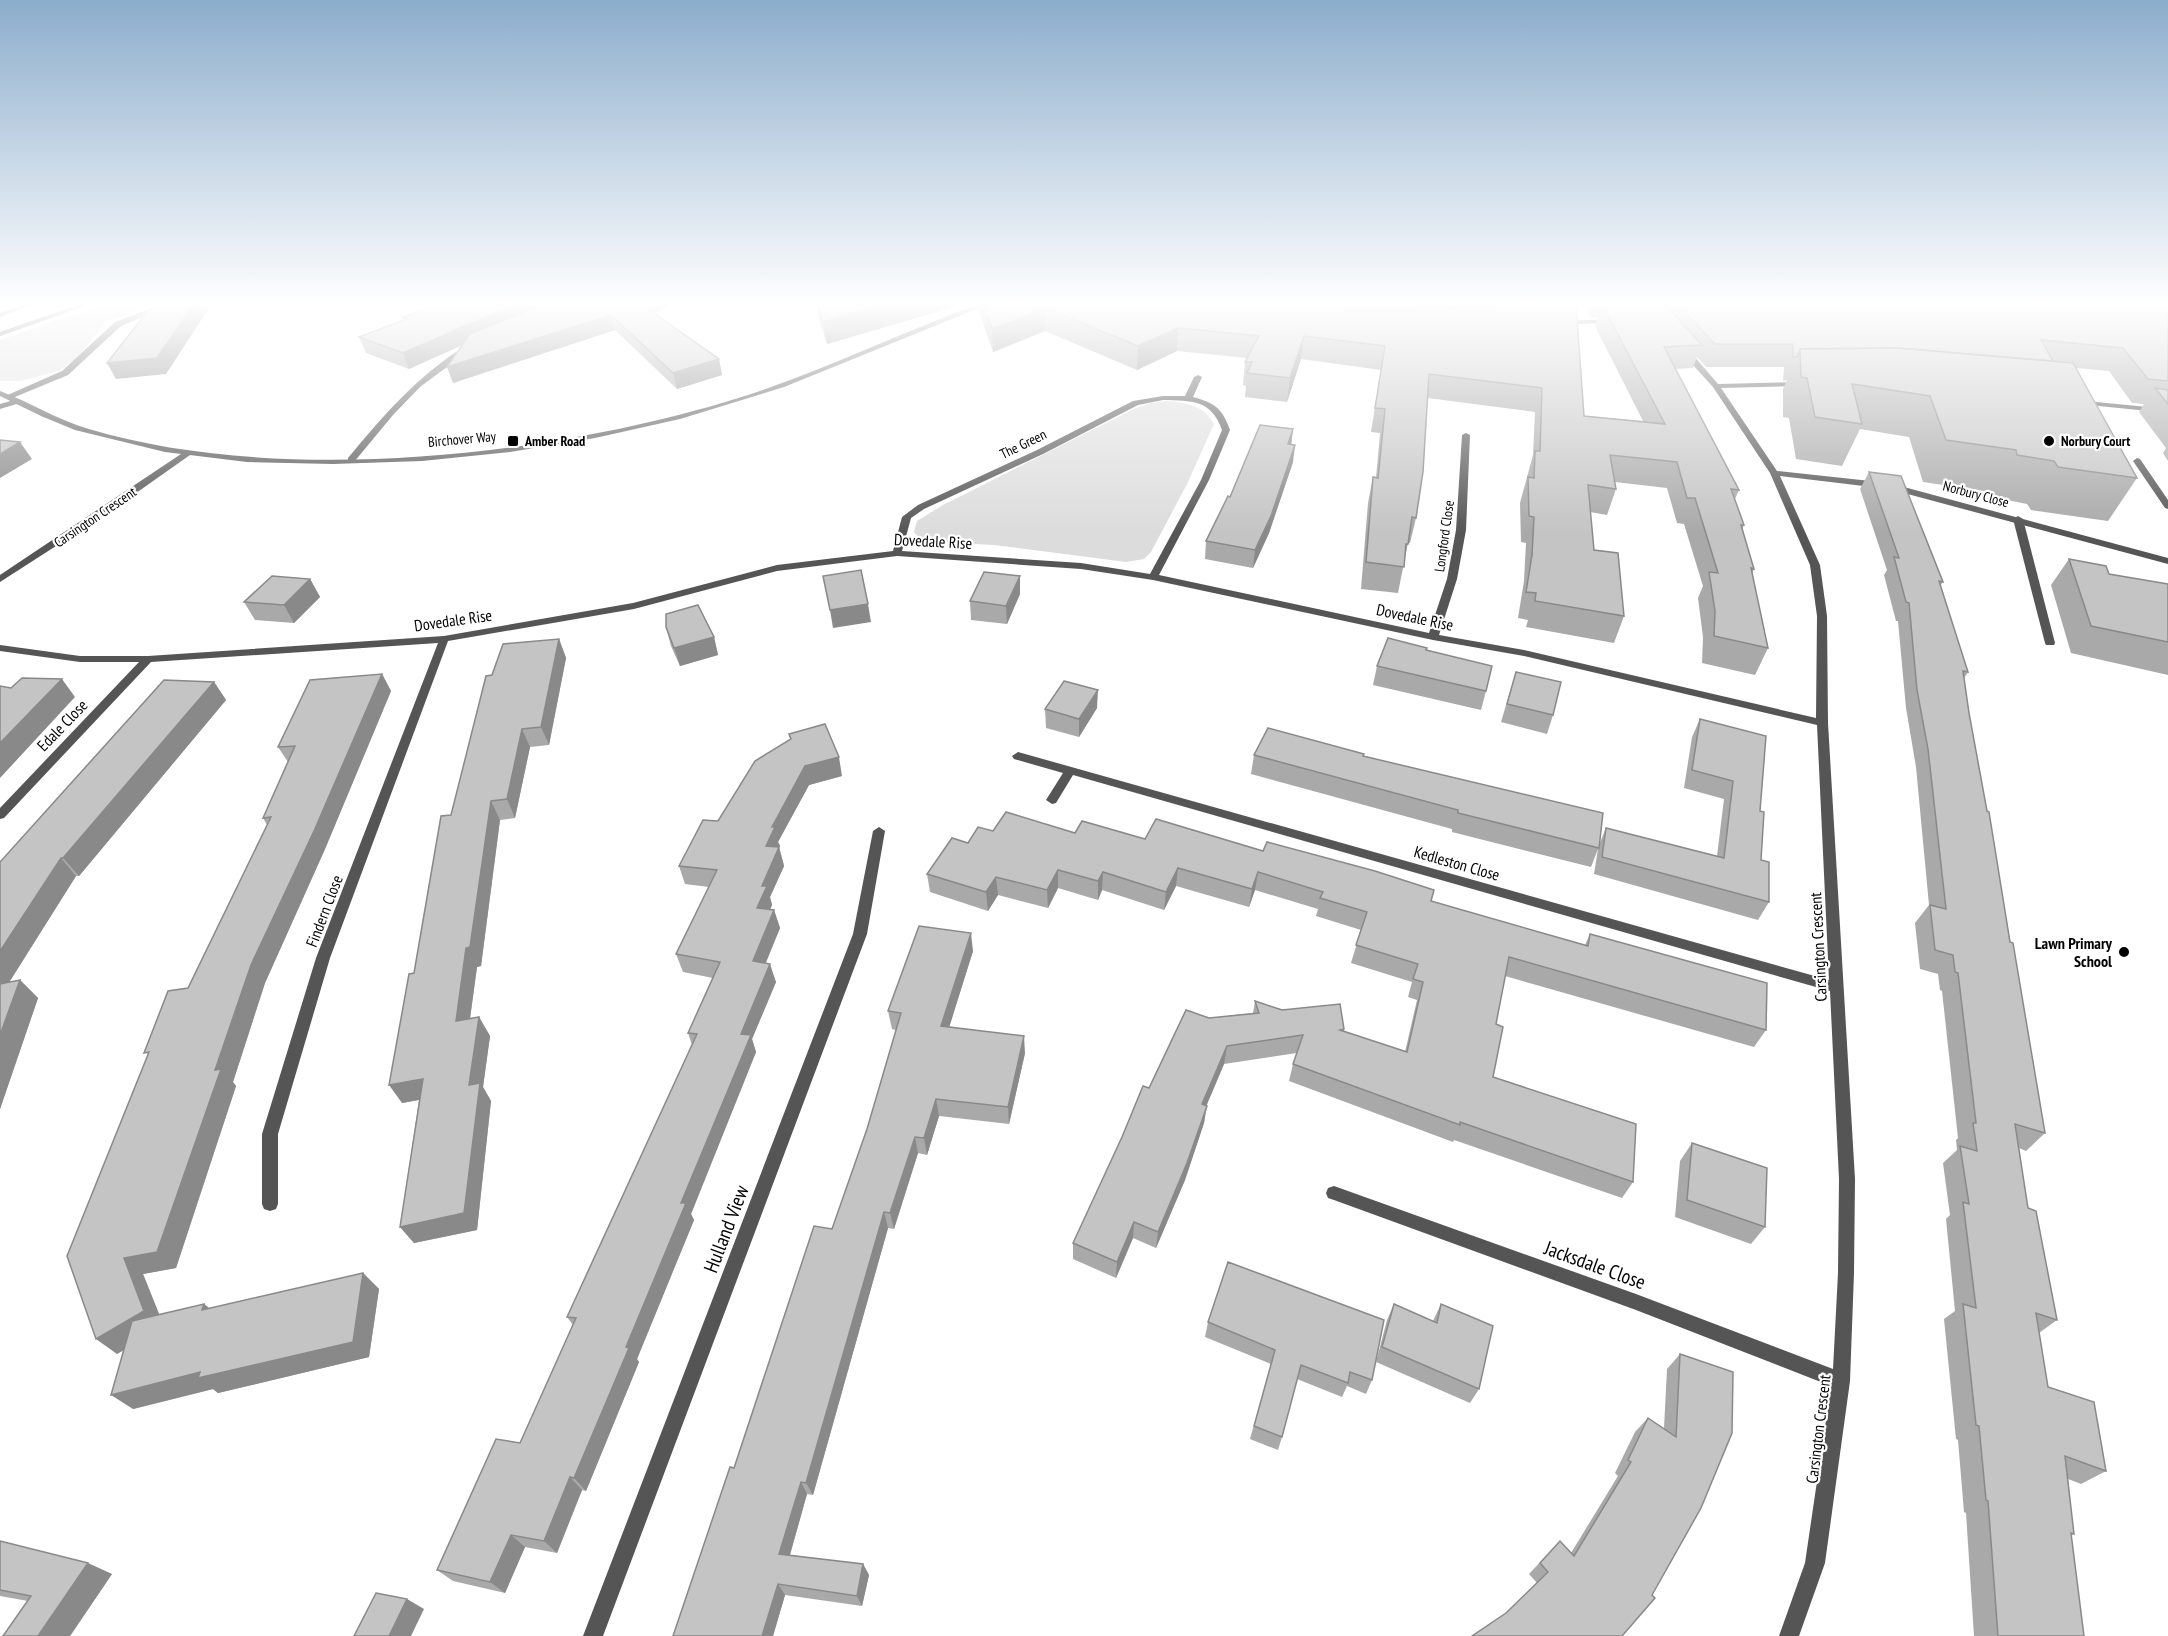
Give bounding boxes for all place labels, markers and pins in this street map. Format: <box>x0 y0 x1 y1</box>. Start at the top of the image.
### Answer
place label: Amber Road <box>524 432 585 450</box>
place label: Norbury Court <box>2061 432 2130 450</box>
marker: Amber Road <box>506 434 520 448</box>
marker: Norbury Court <box>2042 434 2056 448</box>
place label: Lawn Primary School <box>2035 933 2113 971</box>
marker: Lawn Primary School <box>2117 945 2131 959</box>

